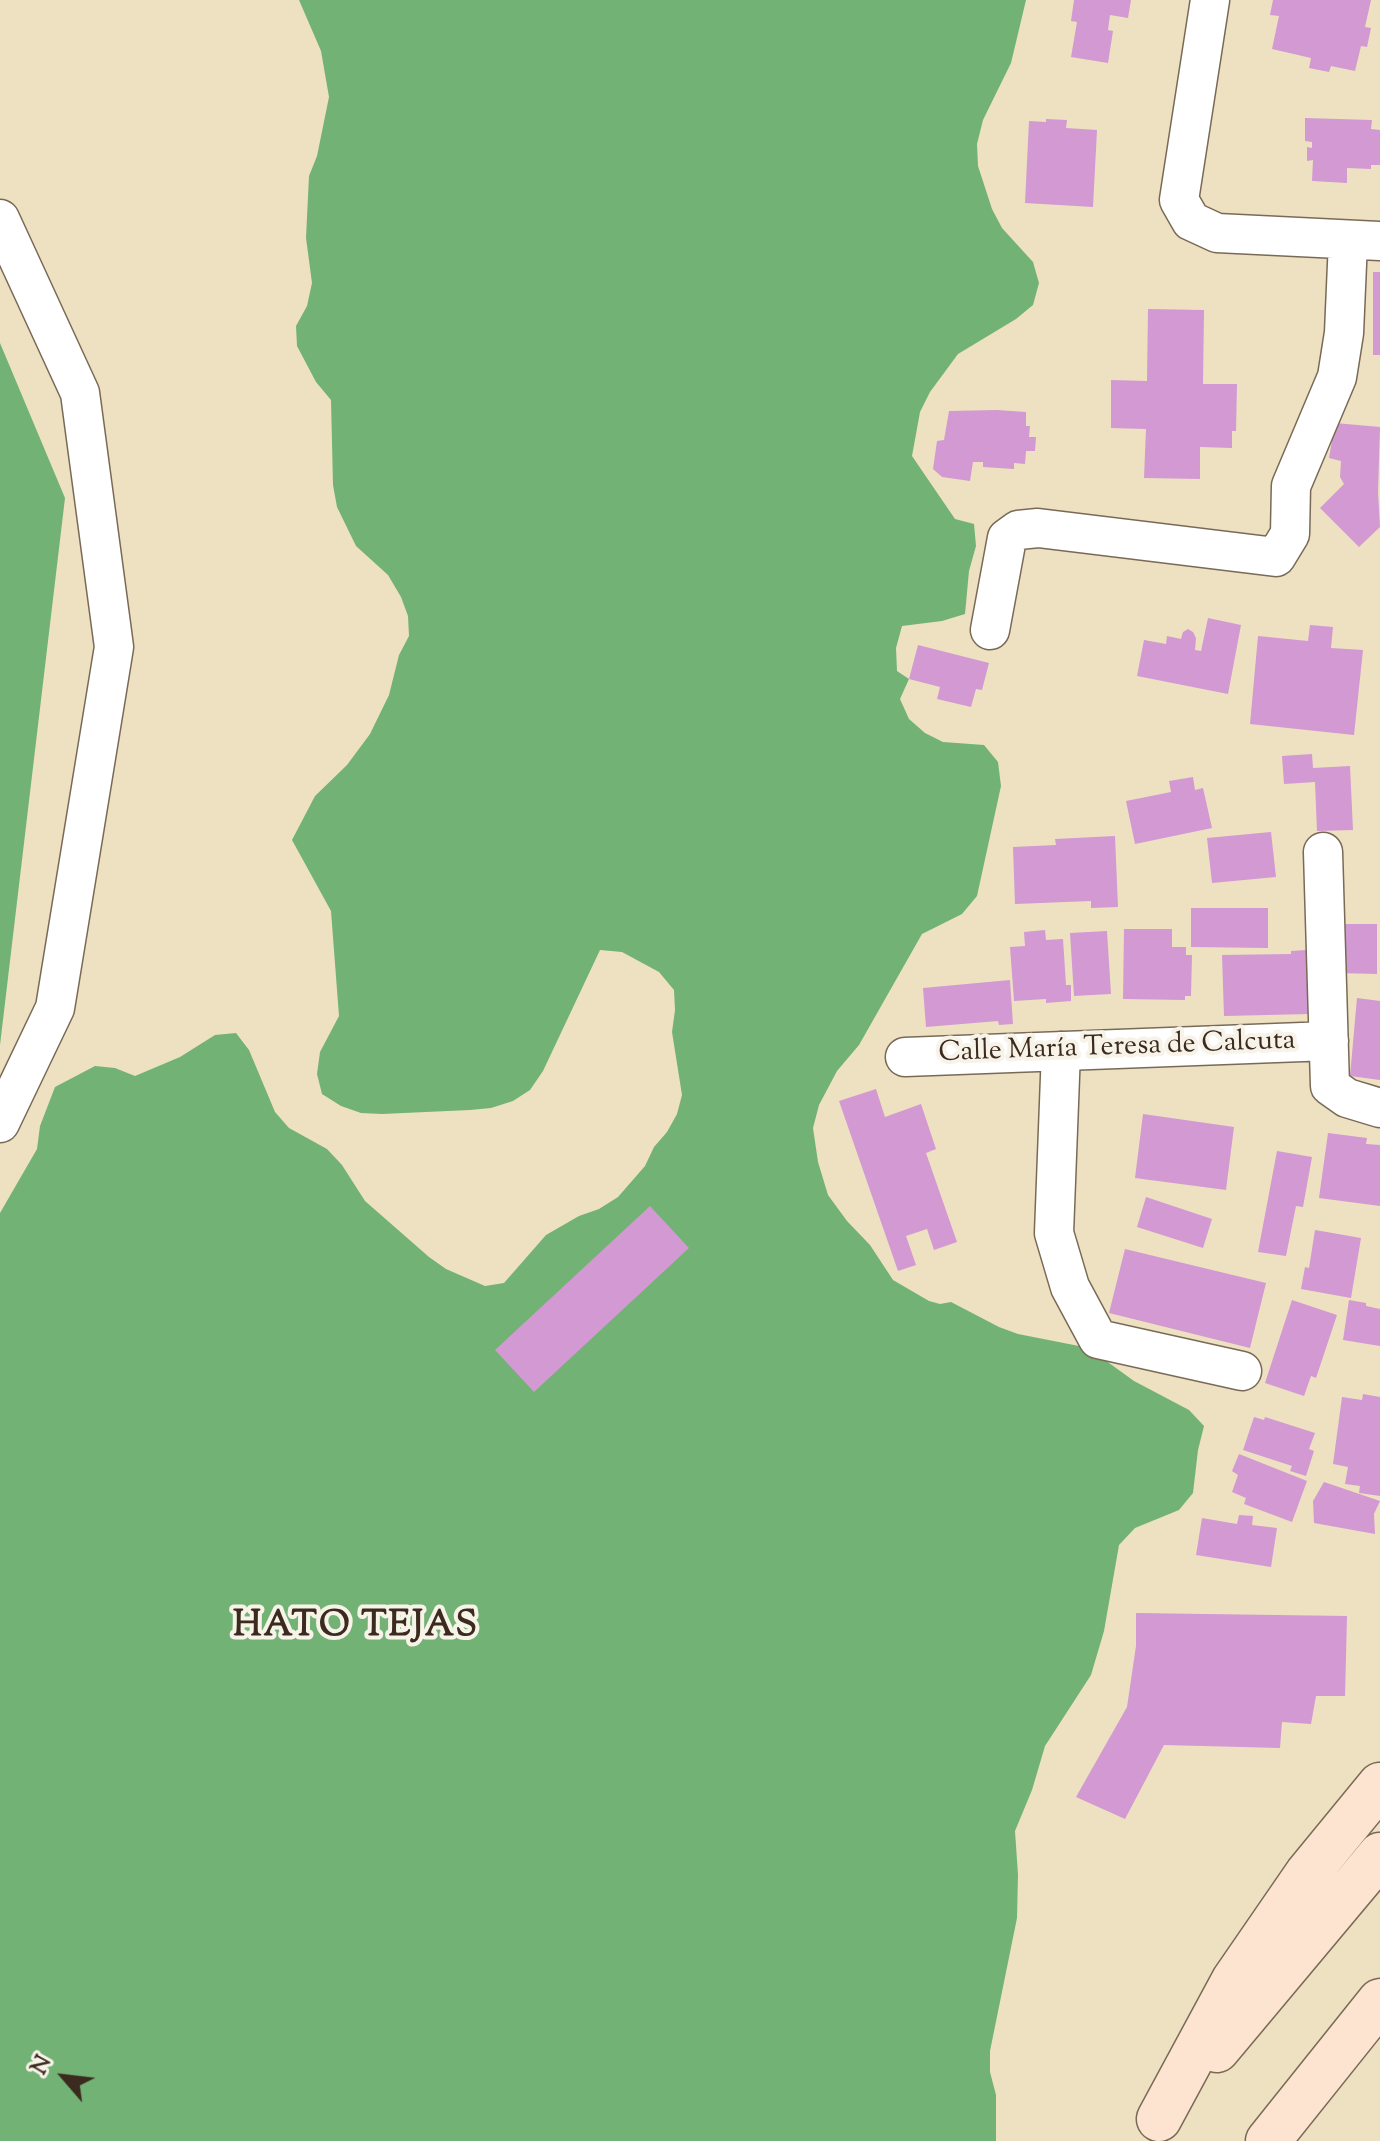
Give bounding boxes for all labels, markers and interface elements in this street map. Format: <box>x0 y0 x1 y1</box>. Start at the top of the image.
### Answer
street label: Calle María Teresa de Calcuta <box>938 1026 1296 1072</box>
district label: HATO TEJAS <box>233 1607 479 1651</box>
north arrow <box>24 2037 104 2117</box>
text: N <box>25 2050 61 2081</box>

